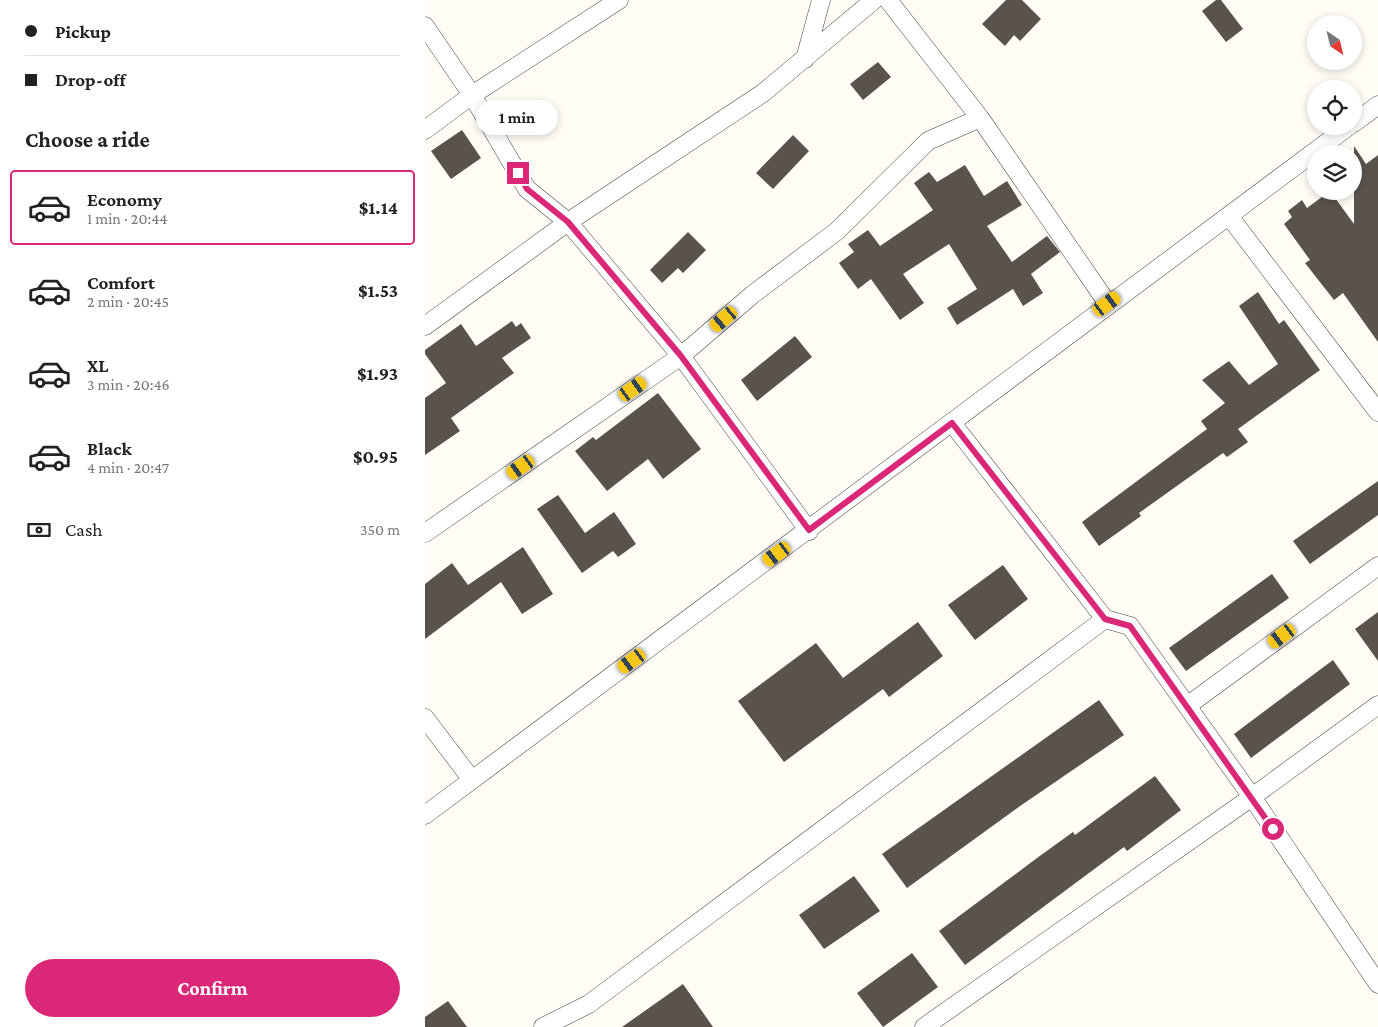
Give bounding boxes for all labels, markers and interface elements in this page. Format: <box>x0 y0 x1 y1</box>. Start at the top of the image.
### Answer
north arrow <box>1307 15 1363 70</box>
map controls <box>1307 15 1362 200</box>
text: Pickup <box>55 21 111 42</box>
text: Drop-off <box>55 69 126 90</box>
button: locate <box>1307 80 1362 135</box>
callout: 1 min <box>477 100 559 136</box>
text: 1 min <box>499 109 535 126</box>
text: Choose a ride <box>25 127 150 152</box>
button: layers <box>1307 145 1362 200</box>
route end <box>507 162 529 184</box>
icon: car <box>27 185 72 230</box>
text: Economy <box>87 189 162 210</box>
text: $1.14 <box>359 197 398 218</box>
text: 1 min · 20:44 <box>87 210 167 227</box>
icon: car <box>27 268 72 313</box>
text: Comfort <box>87 272 155 293</box>
text: $1.53 <box>358 280 398 301</box>
car <box>1090 289 1123 319</box>
text: 2 min · 20:45 <box>87 293 169 310</box>
car <box>707 304 740 334</box>
icon: car <box>27 351 72 396</box>
text: XL <box>87 355 109 376</box>
text: $1.93 <box>357 363 398 384</box>
car <box>616 374 649 404</box>
text: 3 min · 20:46 <box>87 376 170 393</box>
icon: car <box>27 434 72 479</box>
text: Black <box>87 438 132 459</box>
text: $0.95 <box>353 446 398 467</box>
car <box>504 452 537 482</box>
text: 4 min · 20:47 <box>87 459 169 476</box>
icon: cash <box>25 516 53 544</box>
text: Cash <box>65 519 103 540</box>
text: 350 m <box>360 521 400 538</box>
car <box>760 539 793 569</box>
car <box>1265 621 1298 651</box>
car <box>615 646 648 676</box>
route start <box>1262 818 1284 840</box>
button: Confirm <box>25 959 400 1017</box>

